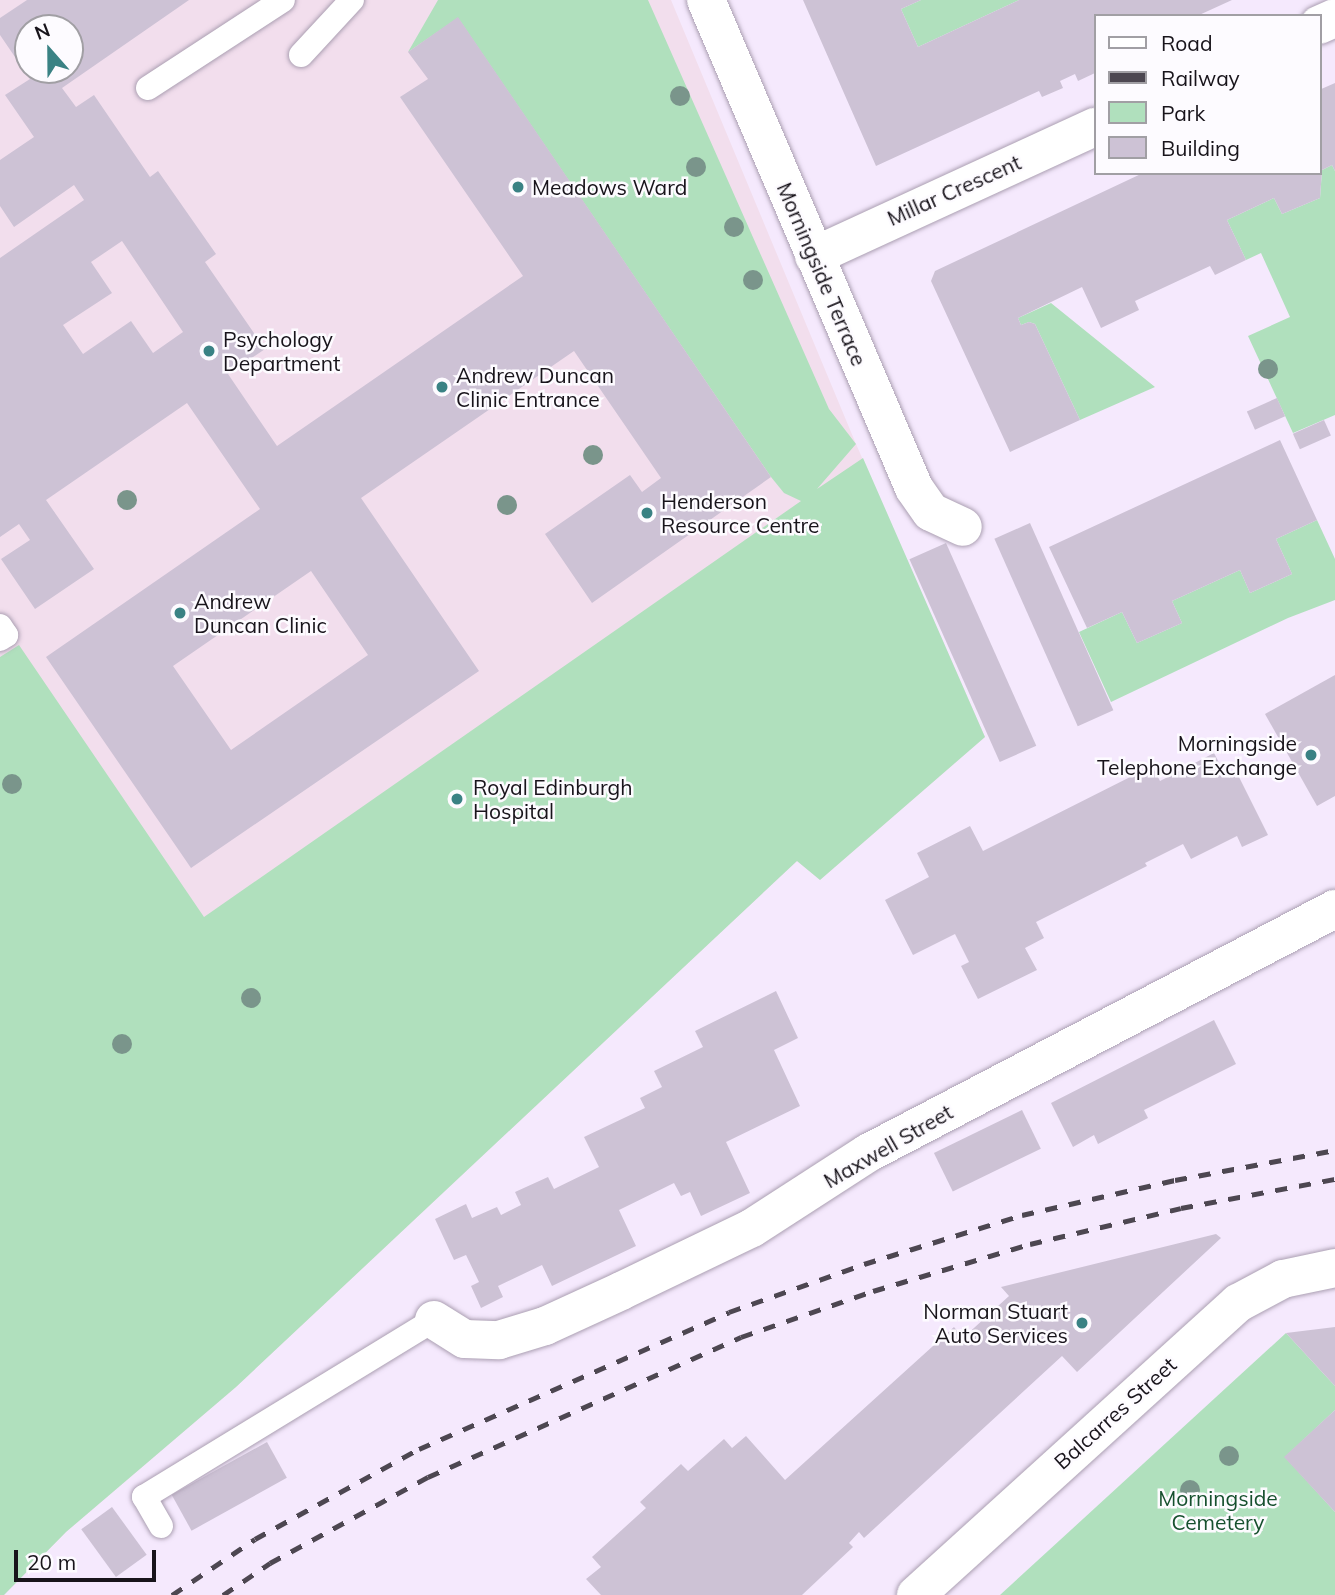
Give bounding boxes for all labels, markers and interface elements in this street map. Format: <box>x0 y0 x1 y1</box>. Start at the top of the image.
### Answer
north arrow <box>14 14 84 84</box>
legend <box>1094 14 1321 175</box>
text: N <box>31 17 53 45</box>
text: Road <box>1161 30 1212 56</box>
text: Railway <box>1161 65 1240 91</box>
text: Park <box>1161 100 1205 126</box>
text: Building <box>1161 135 1240 161</box>
street label: Millar Crescent <box>883 149 1025 231</box>
place label: Meadows Ward <box>532 174 687 200</box>
marker: Meadows Ward <box>510 179 526 195</box>
street label: Morningside Terrace <box>772 179 872 369</box>
place label: Psychology Department <box>223 326 340 376</box>
marker: Psychology Department <box>201 343 217 359</box>
place label: Andrew Duncan Clinic Entrance <box>456 362 614 412</box>
marker: Andrew Duncan Clinic Entrance <box>434 379 450 395</box>
place label: Henderson Resource Centre <box>661 488 819 538</box>
marker: Henderson Resource Centre <box>639 505 655 521</box>
place label: Andrew Duncan Clinic <box>194 588 327 638</box>
marker: Andrew Duncan Clinic <box>172 605 188 621</box>
place label: Morningside Telephone Exchange <box>1097 730 1297 780</box>
marker: Morningside Telephone Exchange <box>1303 747 1319 763</box>
place label: Royal Edinburgh Hospital <box>473 774 632 824</box>
marker: Royal Edinburgh Hospital <box>447 789 467 809</box>
street label: Maxwell Street <box>819 1099 957 1193</box>
place label: Norman Stuart Auto Services <box>923 1298 1068 1348</box>
marker: Norman Stuart Auto Services <box>1074 1315 1090 1331</box>
street label: Balcarres Street <box>1049 1352 1181 1474</box>
park label: Morningside Cemetery <box>1158 1485 1278 1535</box>
scale bar <box>18 1536 159 1580</box>
text: 20 m <box>27 1549 76 1575</box>

